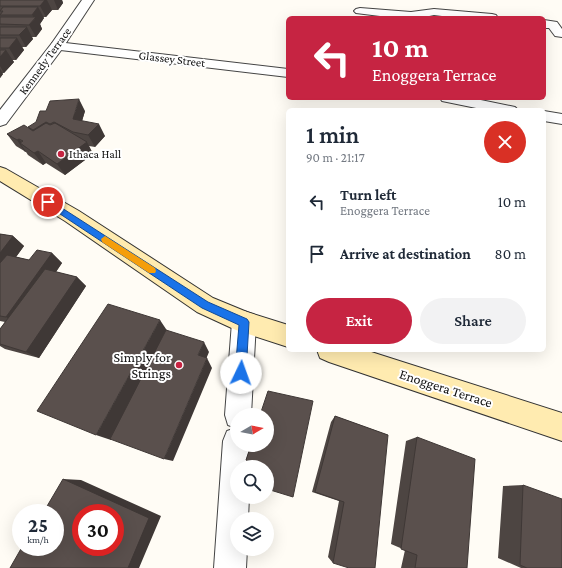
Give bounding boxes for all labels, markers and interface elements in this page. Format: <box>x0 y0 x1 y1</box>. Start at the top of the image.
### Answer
street label: Kennedy Terrace <box>16 25 74 97</box>
icon: left <box>306 32 358 84</box>
text: 10 m <box>372 32 429 63</box>
street label: Glassey Street <box>138 48 207 70</box>
text: Enoggera Terrace <box>372 65 496 85</box>
text: 1 min <box>306 121 359 148</box>
button: close <box>484 121 526 163</box>
place label: Ithaca Hall <box>69 147 121 161</box>
marker: Ithaca Hall <box>56 149 66 159</box>
text: 90 m · 21:17 <box>306 150 365 165</box>
pin <box>31 185 65 219</box>
text: Turn left <box>340 187 396 203</box>
icon: arrive <box>37 191 59 213</box>
icon: left <box>306 191 328 213</box>
text: 10 m <box>498 194 526 210</box>
text: Enoggera Terrace <box>340 203 430 218</box>
icon: arrive <box>306 243 328 265</box>
text: Arrive at destination <box>340 246 471 262</box>
text: 80 m <box>495 246 526 262</box>
button: Exit <box>306 298 412 344</box>
button: Share <box>420 298 526 344</box>
place label: Simply for Strings <box>113 349 171 381</box>
position arrow <box>220 352 262 394</box>
marker: Simply for Strings <box>174 360 184 370</box>
street label: Enoggera Terrace <box>398 365 494 411</box>
north arrow <box>230 408 274 452</box>
map controls <box>230 408 274 556</box>
button: search <box>230 460 274 504</box>
speed limit sign: 30 <box>72 504 124 556</box>
button: layers <box>230 512 274 556</box>
text: 25 <box>28 514 48 536</box>
text: km/h <box>27 534 49 545</box>

